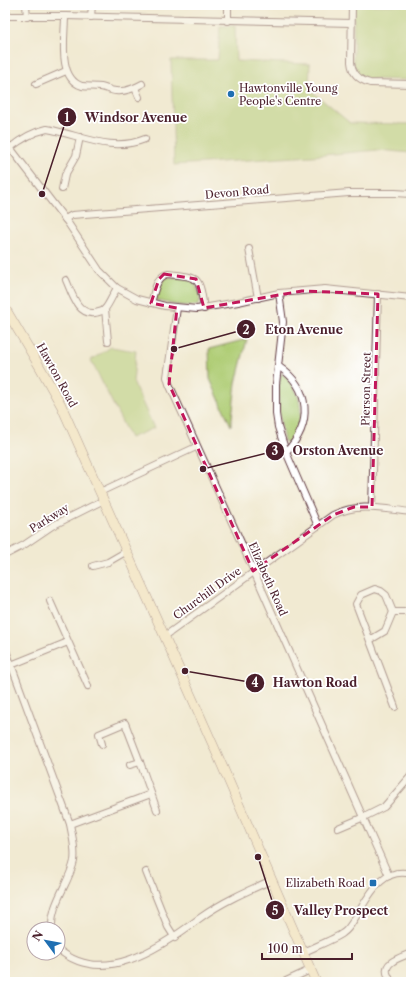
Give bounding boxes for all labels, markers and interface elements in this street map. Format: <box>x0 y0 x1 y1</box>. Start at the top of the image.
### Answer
place label: Hawtonville Young People's Centre <box>239 81 338 108</box>
marker: Hawtonville Young People's Centre <box>226 89 236 99</box>
callout: Windsor Avenue <box>57 105 196 129</box>
text: 1 <box>64 110 70 125</box>
text: Windsor Avenue <box>84 110 187 125</box>
street label: Devon Road <box>204 182 270 202</box>
callout: Eton Avenue <box>236 317 351 341</box>
text: 2 <box>242 322 250 337</box>
text: Eton Avenue <box>265 322 343 337</box>
street label: Hawton Road <box>34 340 81 410</box>
street label: Pierson Street <box>358 352 374 426</box>
callout: Orston Avenue <box>265 439 392 463</box>
text: 3 <box>272 443 279 458</box>
text: Orston Avenue <box>293 443 383 458</box>
street label: Parkway <box>27 500 72 536</box>
street label: Elizabeth Road <box>245 540 291 618</box>
street label: Churchill Drive <box>170 564 244 622</box>
callout: Hawton Road <box>245 671 365 695</box>
text: 4 <box>251 675 259 690</box>
text: Hawton Road <box>273 675 357 690</box>
place label: Elizabeth Road <box>286 876 365 890</box>
marker: Elizabeth Road <box>368 878 378 888</box>
callout: Valley Prospect <box>265 898 396 922</box>
text: 5 <box>272 903 279 918</box>
text: Valley Prospect <box>293 903 388 918</box>
north arrow <box>26 921 66 961</box>
text: N <box>29 928 46 943</box>
scale bar <box>262 935 352 961</box>
text: 100 m <box>268 941 303 956</box>

